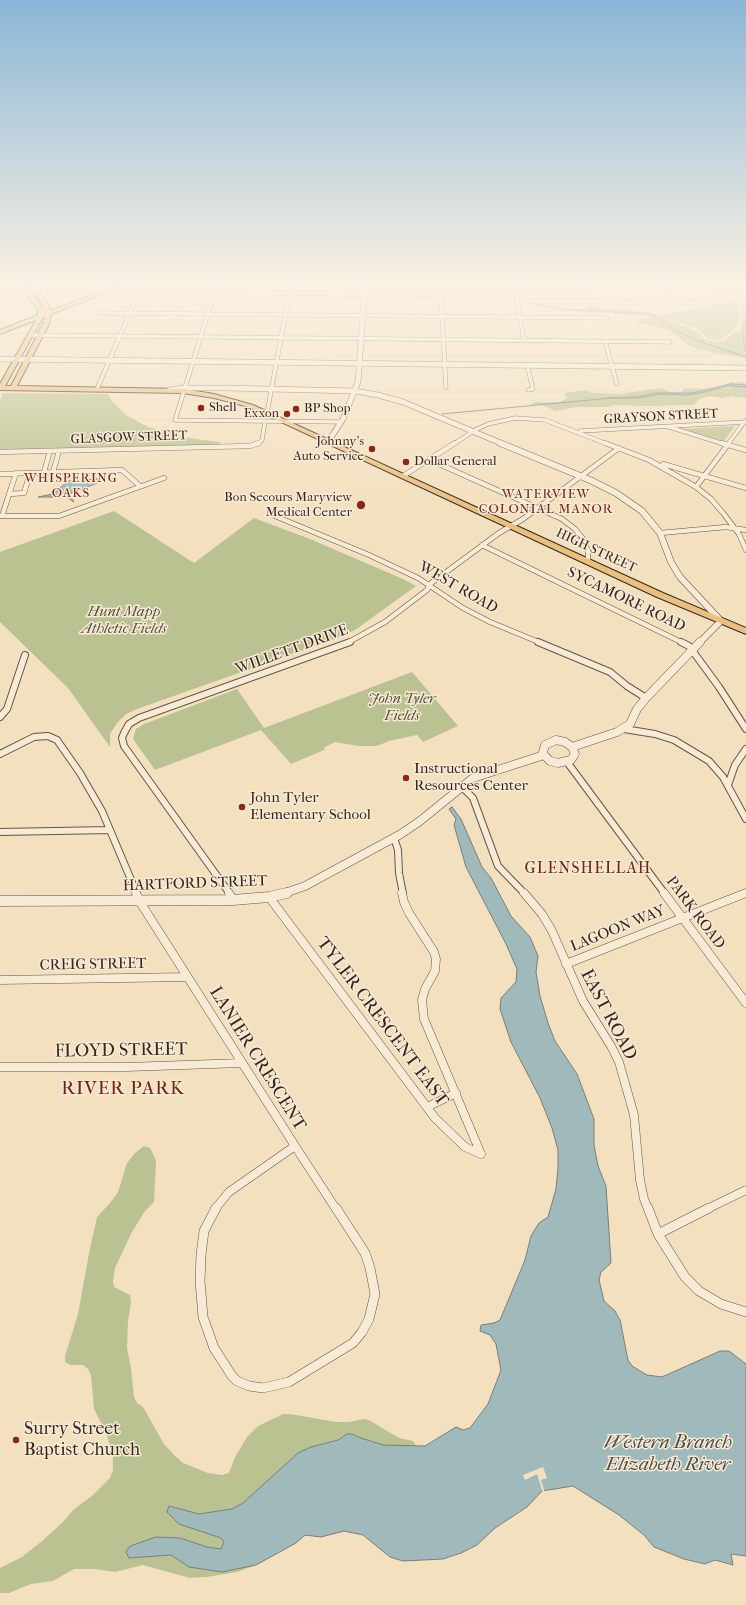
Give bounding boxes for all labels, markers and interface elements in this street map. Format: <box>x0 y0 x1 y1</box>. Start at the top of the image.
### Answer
place label: Shell <box>209 400 237 416</box>
place label: BP Shop <box>304 401 351 417</box>
marker: Shell <box>196 403 206 413</box>
marker: BP Shop <box>291 404 301 414</box>
place label: Exxon <box>244 406 279 422</box>
street label: GRAYSON STREET <box>603 406 719 428</box>
marker: Exxon <box>282 409 292 419</box>
street label: GLASGOW STREET <box>70 428 188 448</box>
place label: Johnny's Auto Service <box>293 434 364 465</box>
marker: Johnny's Auto Service <box>367 444 377 454</box>
place label: Dollar General <box>414 454 497 470</box>
marker: Dollar General <box>401 457 411 467</box>
district label: WHISPERING OAKS <box>24 471 118 502</box>
district label: WATERVIEW COLONIAL MANOR <box>479 487 613 518</box>
place label: Bon Secours Maryview Medical Center <box>224 490 352 521</box>
marker: Bon Secours Maryview Medical Center <box>355 499 367 511</box>
street label: HIGH STREET <box>553 526 639 576</box>
street label: WEST ROAD <box>415 558 501 618</box>
street label: SYCAMORE ROAD <box>564 564 688 636</box>
park label: Hunt Mapp Athletic Fields <box>81 603 167 638</box>
street label: WILLETT DRIVE <box>233 621 351 679</box>
park label: John Tyler Fields <box>368 690 436 725</box>
place label: Instructional Resources Center <box>414 760 528 795</box>
marker: Instructional Resources Center <box>401 773 411 783</box>
place label: John Tyler Elementary School <box>250 789 371 824</box>
marker: John Tyler Elementary School <box>237 802 247 812</box>
district label: GLENSHELLAH <box>524 859 652 879</box>
street label: HARTFORD STREET <box>122 872 268 896</box>
street label: PARK ROAD <box>662 873 728 953</box>
street label: LAGOON WAY <box>568 902 668 956</box>
street label: TYLER CRESCENT EAST <box>311 933 453 1111</box>
street label: CREIG STREET <box>39 955 147 975</box>
street label: EAST ROAD <box>575 966 641 1064</box>
street label: LANIER CRESCENT <box>204 983 310 1135</box>
street label: FLOYD STREET <box>54 1039 188 1063</box>
district label: RIVER PARK <box>61 1078 185 1100</box>
place label: Surry Street Baptist Church <box>24 1419 140 1462</box>
water label: Western Branch Elizabeth River <box>604 1432 732 1476</box>
marker: Surry Street Baptist Church <box>11 1435 21 1445</box>

